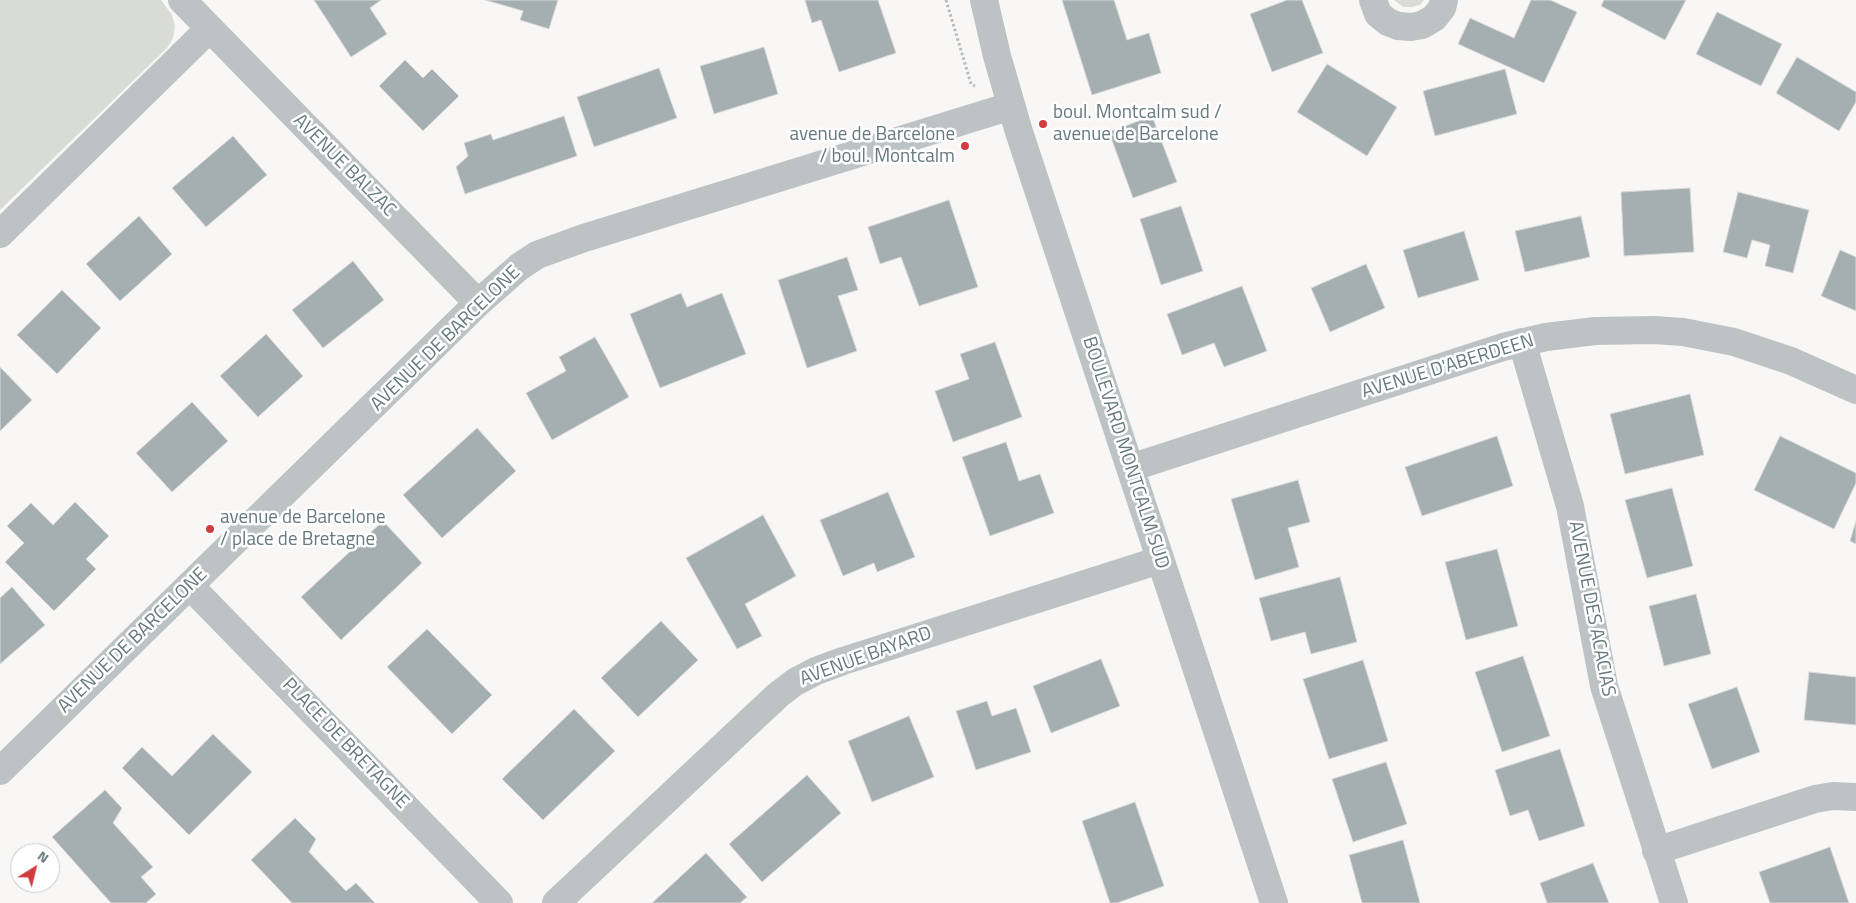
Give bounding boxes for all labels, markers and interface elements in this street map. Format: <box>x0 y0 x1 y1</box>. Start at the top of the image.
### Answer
place label: boul. Montcalm sud / avenue de Barcelone <box>1053 102 1222 146</box>
street label: AVENUE BALZAC <box>288 110 400 222</box>
marker: boul. Montcalm sud / avenue de Barcelone <box>1037 118 1049 130</box>
place label: avenue de Barcelone / boul. Montcalm <box>790 124 955 168</box>
marker: avenue de Barcelone / boul. Montcalm <box>959 140 971 152</box>
street label: AVENUE DE BARCELONE <box>366 262 526 416</box>
street label: AVENUE D'ABERDEEN <box>1359 330 1537 404</box>
street label: BOULEVARD MONTCALM SUD <box>1077 334 1173 572</box>
place label: avenue de Barcelone / place de Bretagne <box>220 507 385 551</box>
street label: AVENUE DES ACACIAS <box>1563 519 1619 699</box>
marker: avenue de Barcelone / place de Bretagne <box>204 523 216 535</box>
street label: AVENUE DE BARCELONE <box>53 564 213 718</box>
street label: AVENUE BAYARD <box>797 623 935 691</box>
street label: PLACE DE BRETAGNE <box>277 674 413 814</box>
north arrow <box>10 843 60 893</box>
text: N <box>33 845 54 868</box>

